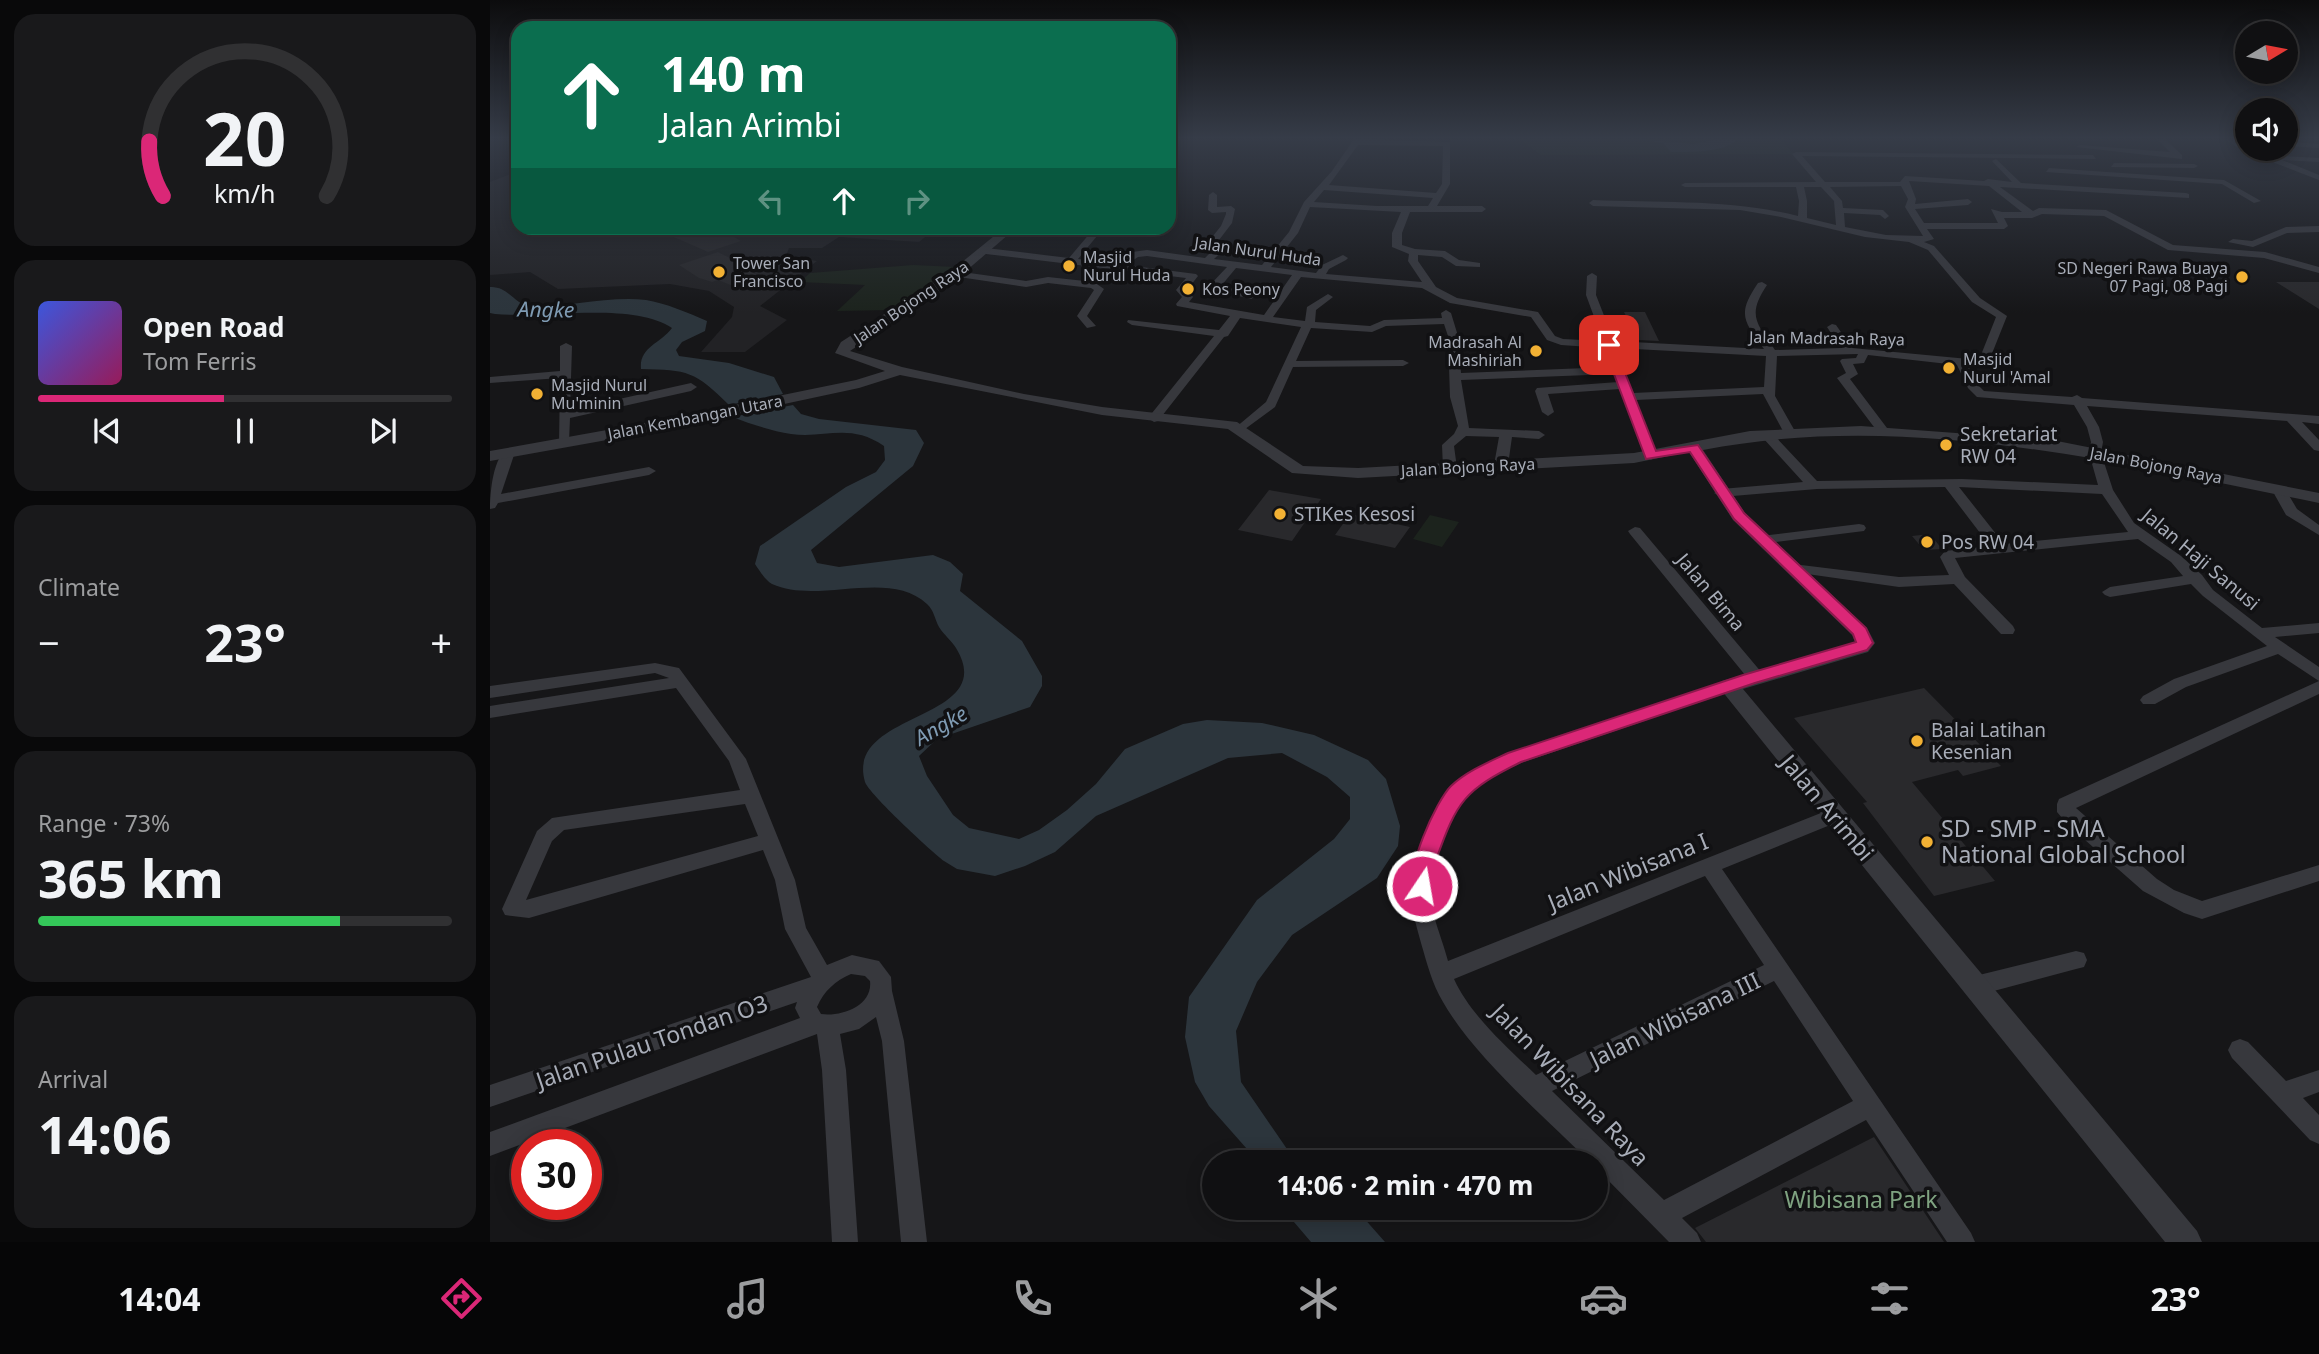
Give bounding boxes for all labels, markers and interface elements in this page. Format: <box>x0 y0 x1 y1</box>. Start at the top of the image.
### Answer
north arrow <box>2235 21 2298 84</box>
map controls <box>2235 21 2298 161</box>
text: 140 m <box>661 40 806 106</box>
icon: ahead <box>546 49 637 140</box>
text: 20 <box>203 88 287 187</box>
button: sound <box>2235 98 2298 161</box>
text: Jalan Arimbi <box>661 103 842 146</box>
text: km/h <box>214 176 276 210</box>
icon: left <box>752 182 790 220</box>
icon: ahead <box>825 182 863 220</box>
icon: right <box>898 182 936 220</box>
street label: Jalan Nurul Huda <box>1191 231 1323 271</box>
place label: Masjid Nurul Huda <box>1083 246 1170 286</box>
place label: Tower San Francisco <box>733 252 810 292</box>
street label: Jalan Bojong Raya <box>848 255 973 350</box>
place label: SD Negeri Rawa Buaya 07 Pagi, 08 Pagi <box>2057 257 2228 297</box>
marker: Masjid Nurul Huda <box>1061 258 1077 274</box>
marker: Tower San Francisco <box>711 264 727 280</box>
marker: SD Negeri Rawa Buaya 07 Pagi, 08 Pagi <box>2234 269 2250 285</box>
place label: Kos Peony <box>1202 278 1281 300</box>
marker: Kos Peony <box>1180 281 1196 297</box>
water label: Angke <box>515 294 575 323</box>
text: Open Road <box>143 309 285 345</box>
pin <box>1579 315 1639 375</box>
icon: arrive <box>1590 326 1628 364</box>
street label: Jalan Madrasah Raya <box>1747 326 1905 350</box>
place label: Madrasah Al Mashiriah <box>1428 331 1522 371</box>
marker: Madrasah Al Mashiriah <box>1528 343 1544 359</box>
text: Tom Ferris <box>143 345 256 377</box>
place label: Masjid Nurul 'Amal <box>1963 348 2051 388</box>
marker: Masjid Nurul 'Amal <box>1941 360 1957 376</box>
place label: Masjid Nurul Mu'minin <box>551 374 647 414</box>
marker: Masjid Nurul Mu'minin <box>529 386 545 402</box>
street label: Jalan Kembangan Utara <box>604 389 784 445</box>
icon: previous <box>88 412 126 450</box>
icon: pause <box>226 412 264 450</box>
icon: next <box>364 412 402 450</box>
place label: Sekretariat RW 04 <box>1960 421 2057 469</box>
marker: Sekretariat RW 04 <box>1938 437 1954 453</box>
street label: Jalan Bojong Raya <box>2086 441 2224 489</box>
street label: Jalan Bojong Raya <box>1398 452 1536 482</box>
place label: STIKes Kesosi <box>1294 501 1415 527</box>
street label: Jalan Haji Sanusi <box>2135 501 2265 616</box>
marker: STIKes Kesosi <box>1272 506 1288 522</box>
place label: Pos RW 04 <box>1941 529 2034 555</box>
marker: Pos RW 04 <box>1919 534 1935 550</box>
street label: Jalan Bima <box>1670 546 1751 636</box>
text: Climate <box>38 571 120 603</box>
text: 23° <box>204 606 286 677</box>
text: − <box>38 616 60 668</box>
text: + <box>430 616 452 668</box>
water label: Angke <box>907 699 972 752</box>
place label: Balai Latihan Kesenian <box>1931 717 2046 765</box>
marker: Balai Latihan Kesenian <box>1909 733 1925 749</box>
street label: Jalan Arimbi <box>1772 746 1882 867</box>
text: Range · 73% <box>38 807 170 839</box>
place label: SD - SMP - SMA National Global School <box>1941 812 2186 870</box>
street label: Jalan Wibisana I <box>1541 824 1713 919</box>
marker: SD - SMP - SMA National Global School <box>1919 834 1935 850</box>
text: 365 km <box>38 842 224 913</box>
position arrow <box>1385 849 1459 923</box>
street label: Jalan Wibisana III <box>1582 964 1765 1075</box>
street label: Jalan Pulau Tondan O3 <box>530 986 772 1096</box>
street label: Jalan Wibisana Raya <box>1483 995 1657 1173</box>
text: Arrival <box>38 1063 108 1095</box>
text: 14:06 <box>38 1098 172 1169</box>
speed limit sign: 30 <box>511 1129 602 1220</box>
text: 14:06 · 2 min · 470 m <box>1277 1167 1533 1203</box>
park label: Wibisana Park <box>1784 1183 1938 1215</box>
icon: directions <box>437 1274 486 1323</box>
icon: music <box>723 1274 772 1323</box>
icon: phone <box>1008 1274 1057 1323</box>
icon: climate <box>1294 1274 1343 1323</box>
icon: car <box>1579 1274 1628 1323</box>
icon: filters <box>1865 1274 1914 1323</box>
text: 14:04 <box>118 1277 201 1320</box>
text: 23° <box>2150 1277 2201 1320</box>

